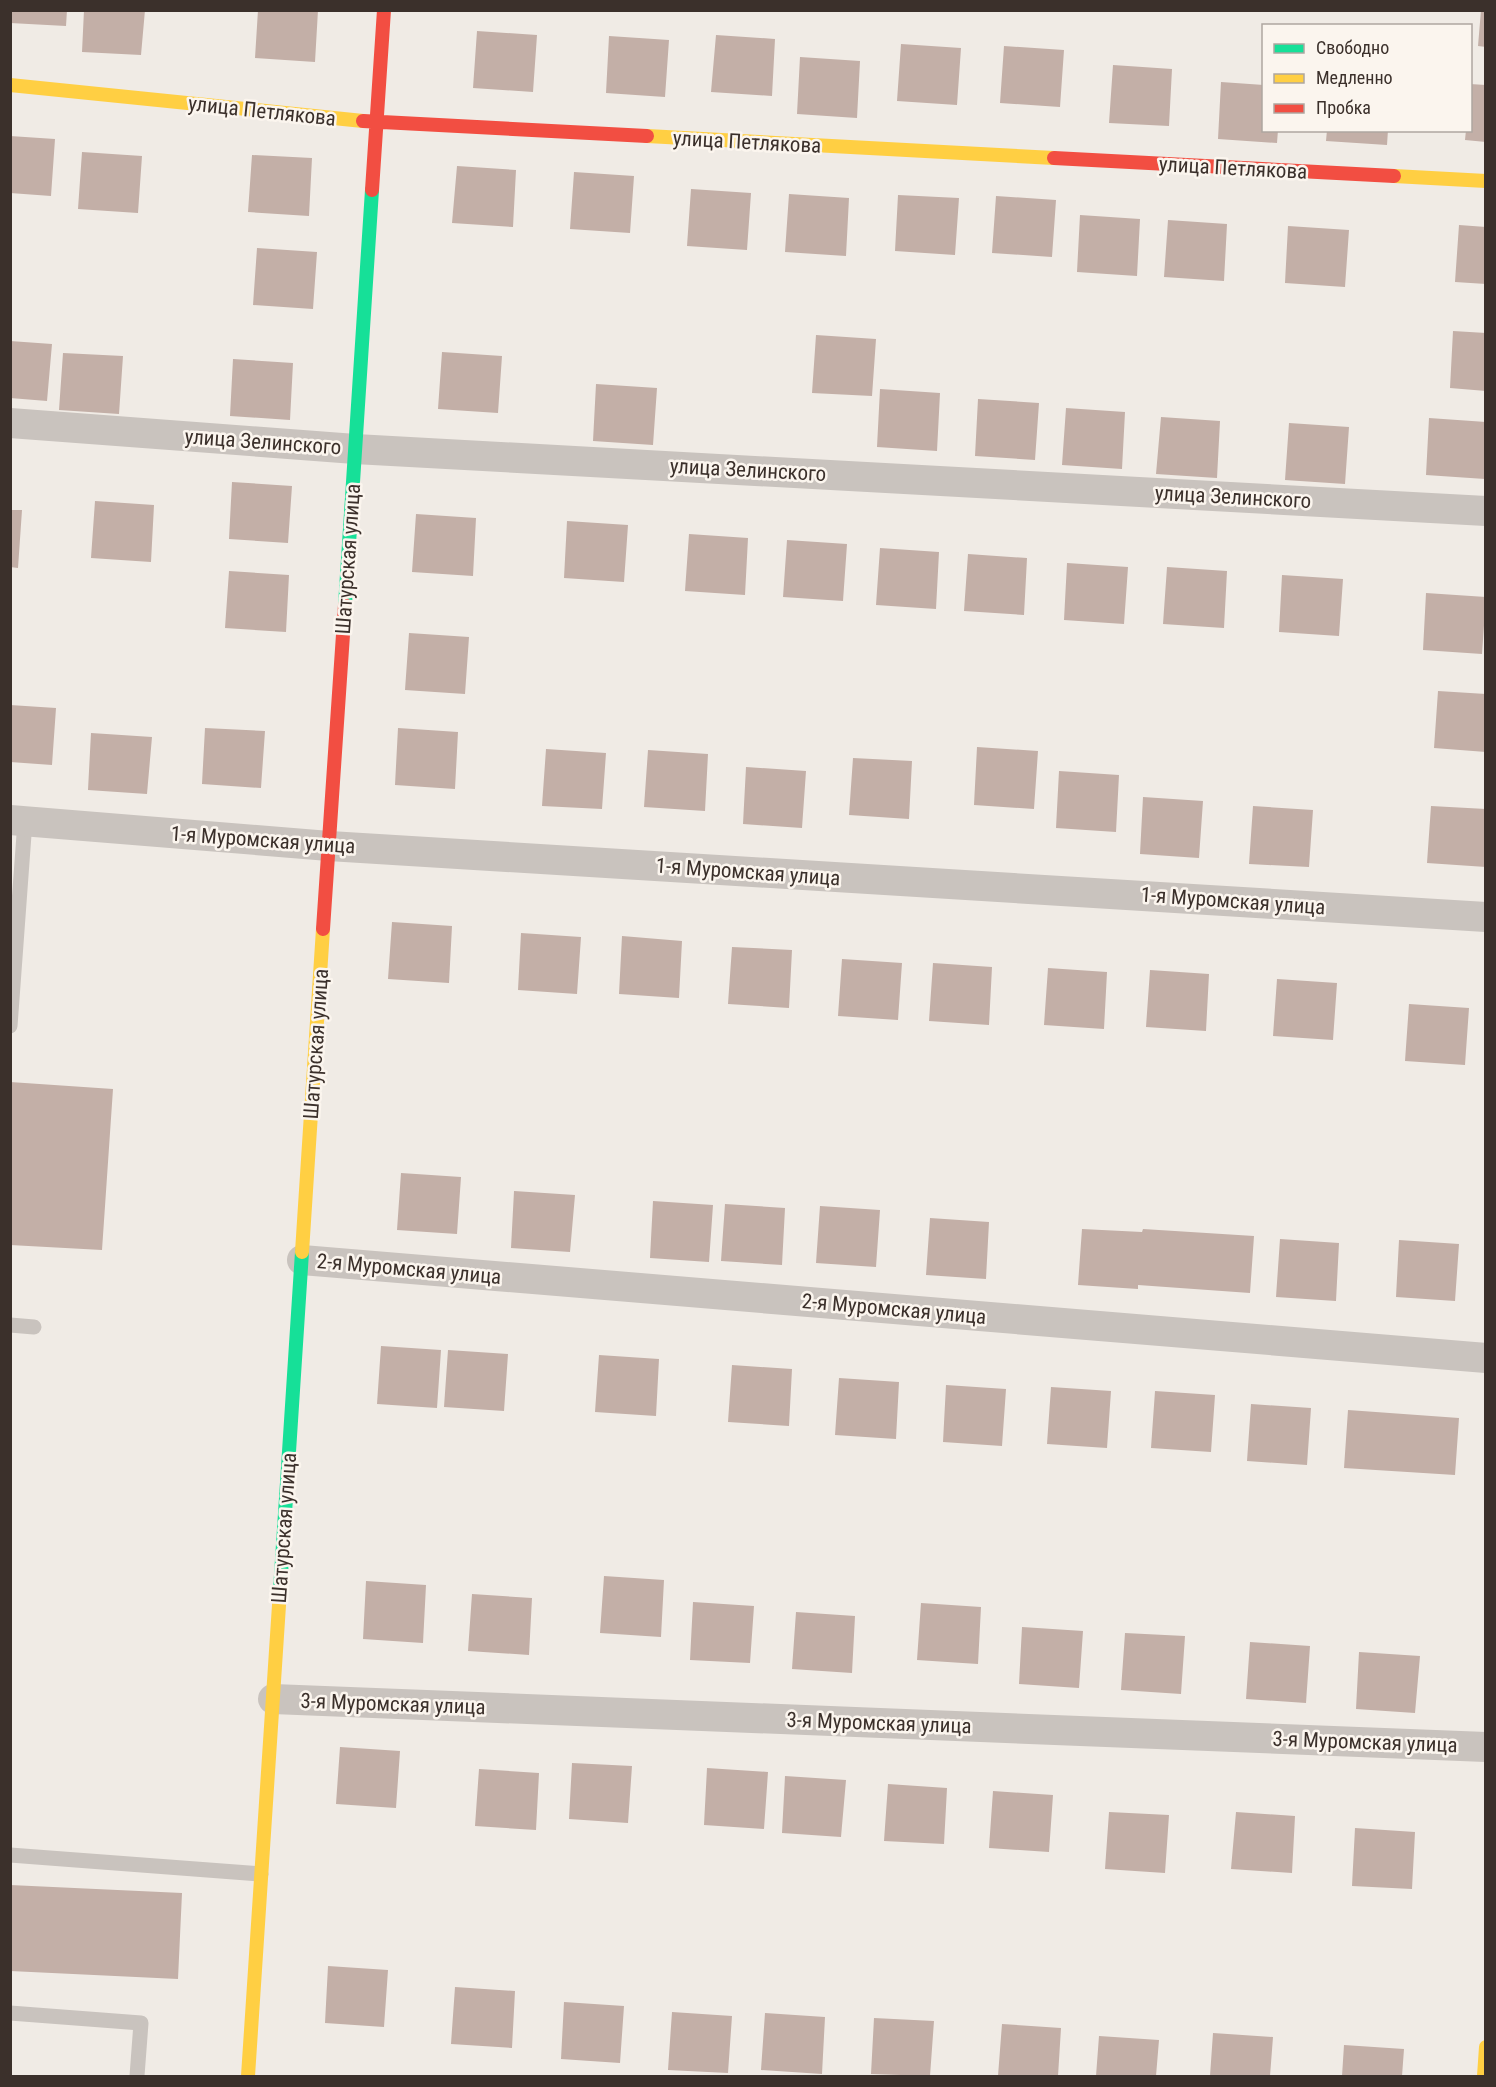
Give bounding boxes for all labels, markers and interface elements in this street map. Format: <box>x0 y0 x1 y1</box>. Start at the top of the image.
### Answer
legend <box>1262 24 1472 132</box>
text: Свободно <box>1316 37 1389 58</box>
text: Медленно <box>1316 67 1393 88</box>
street label: улица Петлякова <box>187 91 337 131</box>
text: Пробка <box>1316 97 1371 118</box>
street label: улица Петлякова <box>672 126 822 158</box>
street label: улица Петлякова <box>1158 152 1308 184</box>
street label: улица Зелинского <box>184 425 342 459</box>
street label: улица Зелинского <box>669 454 827 486</box>
street label: улица Зелинского <box>1154 481 1312 513</box>
street label: Шатурская улица <box>331 483 365 635</box>
street label: 1-я Муромская улица <box>170 822 356 858</box>
street label: 1-я Муромская улица <box>655 854 841 890</box>
street label: 1-я Муромская улица <box>1140 883 1326 919</box>
street label: Шатурская улица <box>299 968 333 1120</box>
street label: 2-я Муромская улица <box>316 1249 502 1289</box>
street label: 2-я Муромская улица <box>801 1289 987 1329</box>
street label: Шатурская улица <box>267 1452 301 1604</box>
street label: 3-я Муромская улица <box>300 1689 486 1719</box>
street label: 3-я Муромская улица <box>786 1708 972 1738</box>
street label: 3-я Муромская улица <box>1272 1727 1458 1757</box>

